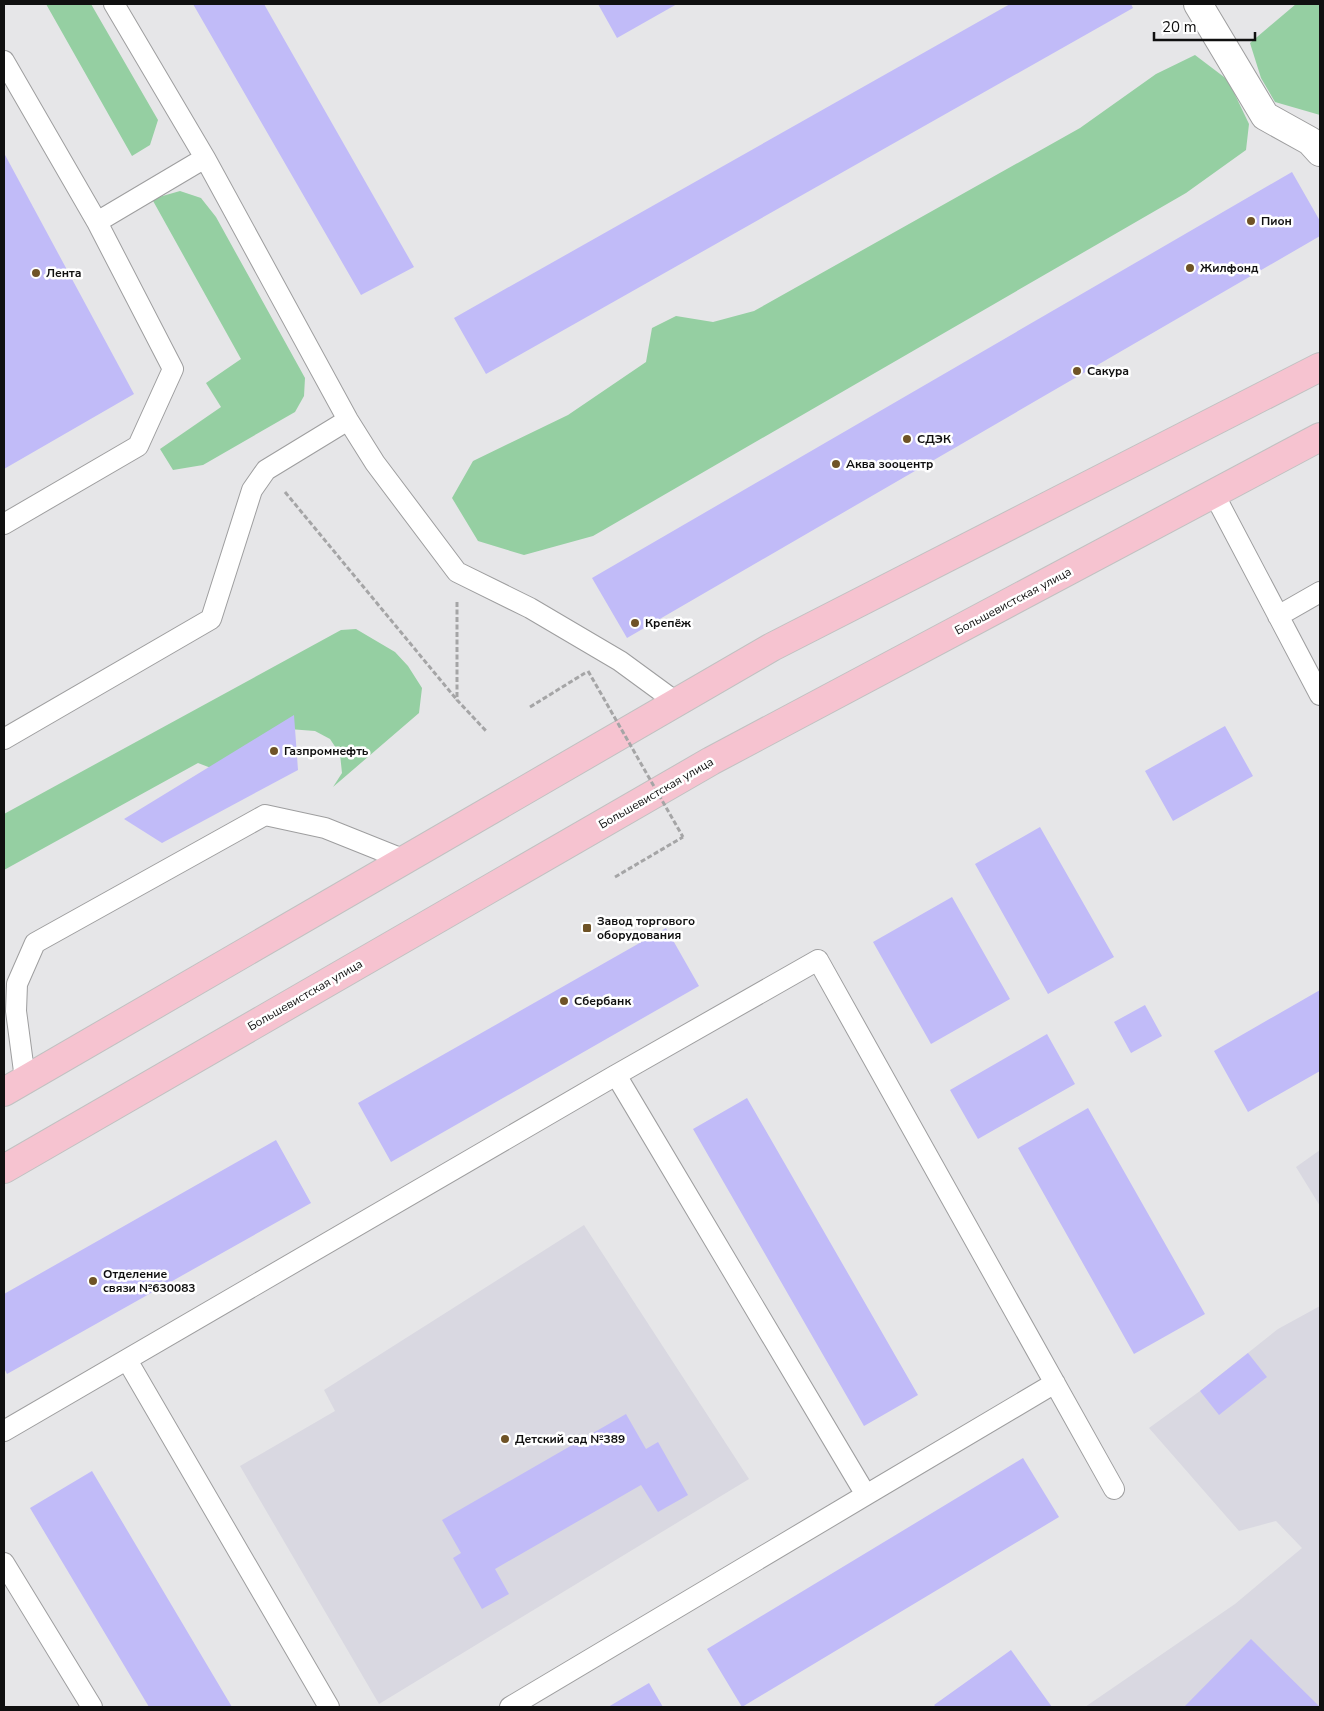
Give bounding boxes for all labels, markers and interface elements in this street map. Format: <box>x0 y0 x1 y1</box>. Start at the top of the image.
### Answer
scale bar <box>1154 10 1255 42</box>
text: 20 m <box>1162 17 1197 37</box>
place label: Пион <box>1261 213 1292 229</box>
marker: Пион <box>1245 215 1257 227</box>
place label: Жилфонд <box>1200 260 1259 276</box>
marker: Жилфонд <box>1184 262 1196 274</box>
place label: Лента <box>46 265 81 281</box>
marker: Лента <box>30 267 42 279</box>
place label: Сакура <box>1087 363 1129 379</box>
marker: Сакура <box>1071 365 1083 377</box>
place label: СДЭК <box>917 431 952 447</box>
marker: СДЭК <box>901 433 913 445</box>
place label: Аква зооцентр <box>846 456 933 472</box>
marker: Аква зооцентр <box>830 458 842 470</box>
street label: Большевистская улица <box>952 563 1074 639</box>
place label: Крепёж <box>645 615 691 631</box>
marker: Крепёж <box>629 617 641 629</box>
place label: Газпромнефть <box>284 743 369 759</box>
marker: Газпромнефть <box>268 745 280 757</box>
street label: Большевистская улица <box>596 754 716 832</box>
place label: Завод торгового оборудования <box>597 913 695 943</box>
marker: Завод торгового оборудования <box>581 922 593 934</box>
street label: Большевистская улица <box>245 956 365 1034</box>
place label: Сбербанк <box>574 993 631 1009</box>
marker: Сбербанк <box>558 995 570 1007</box>
place label: Отделение связи №630083 <box>103 1266 196 1296</box>
marker: Отделение связи №630083 <box>87 1275 99 1287</box>
place label: Детский сад №389 <box>515 1431 625 1447</box>
marker: Детский сад №389 <box>499 1433 511 1445</box>

